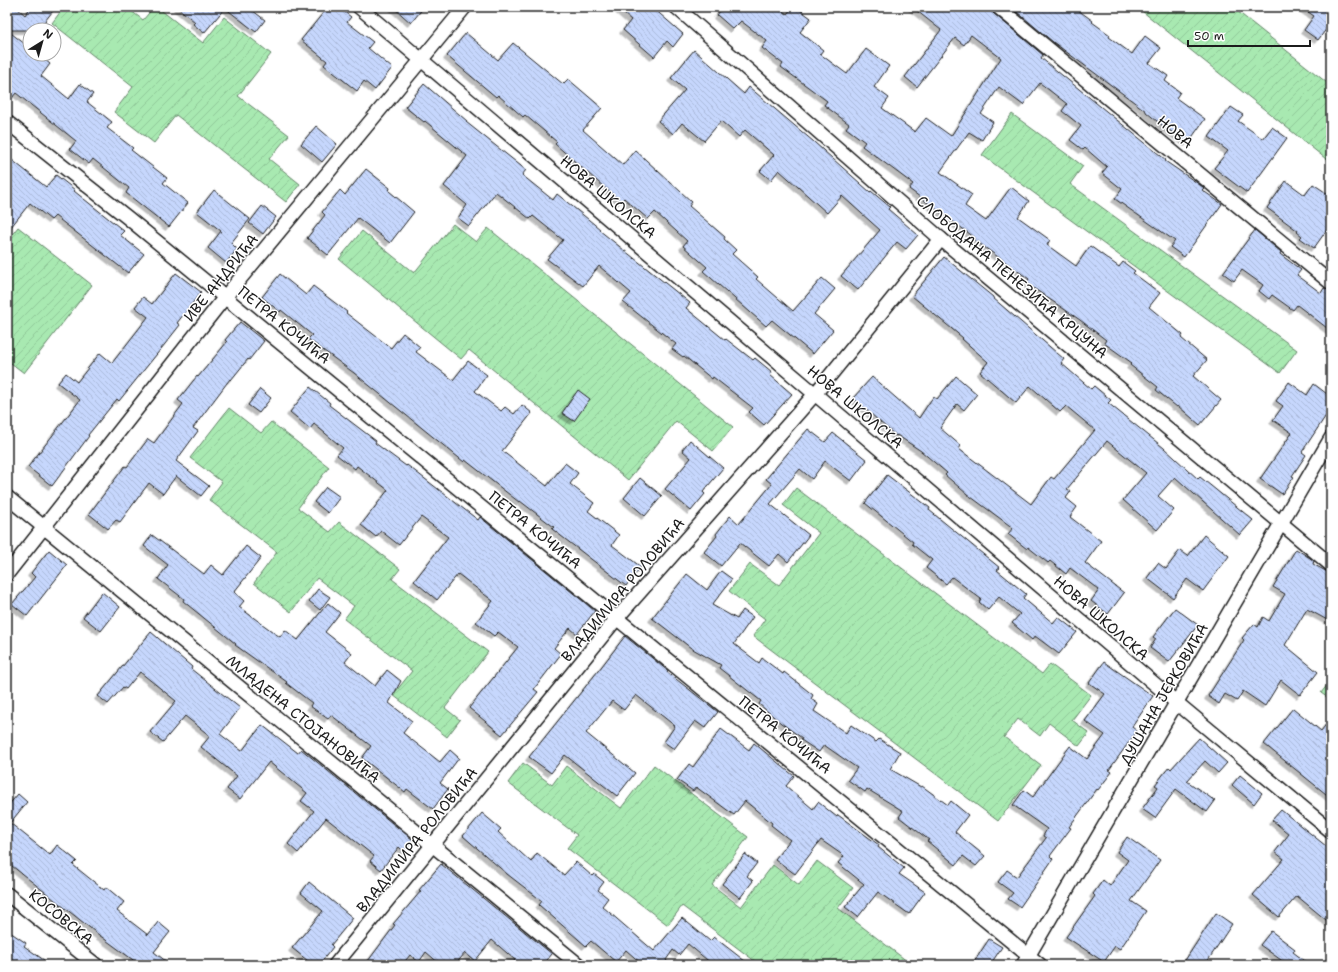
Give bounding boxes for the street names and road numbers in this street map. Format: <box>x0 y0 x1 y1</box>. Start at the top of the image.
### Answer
street label: НОВА <box>1153 111 1197 153</box>
street label: НОВА ШКОЛСКА <box>556 151 660 243</box>
street label: СЛОБОДАНА ПЕНЕЗИЋА КРЦУНА <box>912 191 1112 363</box>
street label: ИВЕ АНДРИЋА <box>179 230 263 326</box>
street label: ПЕТРА КОЧИЋА <box>234 282 334 369</box>
street label: НОВА ШКОЛСКА <box>803 361 907 453</box>
street label: ПЕТРА КОЧИЋА <box>485 487 585 574</box>
street label: ВЛАДИМИРА РОЛОВИЋА <box>557 514 689 666</box>
street label: НОВА ШКОЛСКА <box>1049 571 1153 665</box>
street label: ДУШАНА ЈЕРКОВИЋА <box>1115 620 1213 768</box>
street label: МЛАДЕНА СТОЈАНОВИЋА <box>222 651 384 787</box>
street label: ПЕТРА КОЧИЋА <box>735 692 835 779</box>
street label: ВЛАДИМИРА РОЛОВИЋА <box>352 763 482 917</box>
street label: КОСОВСКА <box>24 885 98 949</box>

